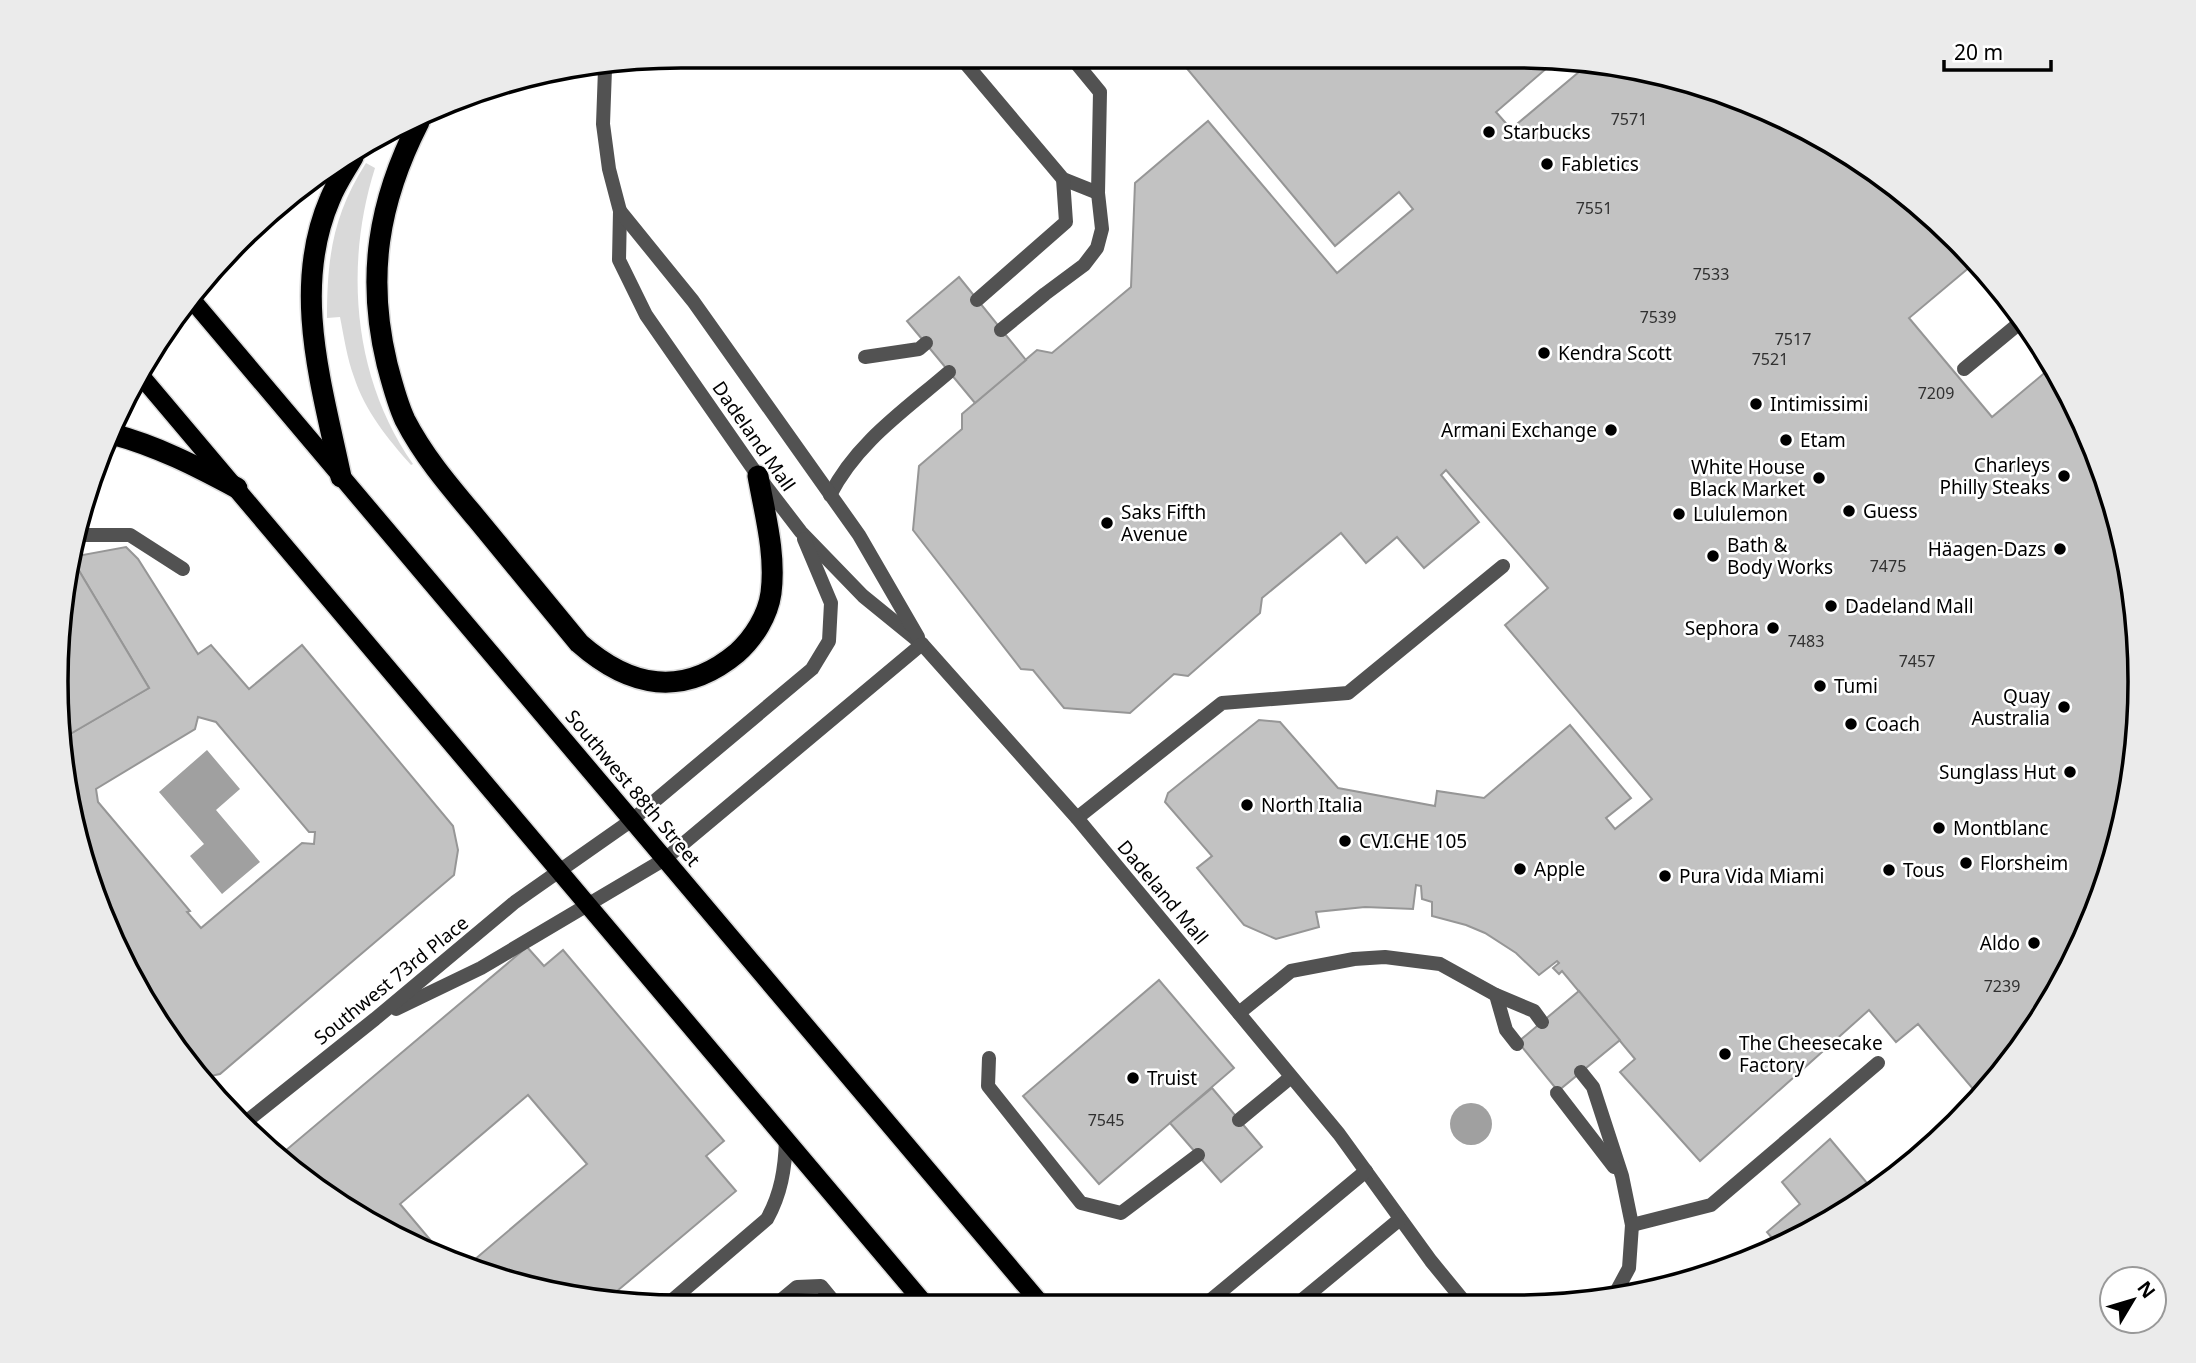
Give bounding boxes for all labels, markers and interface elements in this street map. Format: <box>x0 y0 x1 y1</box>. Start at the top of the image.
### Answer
scale bar <box>1944 28 2051 72</box>
text: 20 m <box>1954 38 2003 66</box>
house number: 7571 <box>1611 108 1647 130</box>
place label: Starbucks <box>1503 119 1591 145</box>
marker: Starbucks <box>1481 124 1497 140</box>
place label: Fabletics <box>1561 151 1639 177</box>
marker: Fabletics <box>1539 156 1555 172</box>
house number: 7551 <box>1576 197 1612 219</box>
house number: 7533 <box>1693 263 1729 285</box>
house number: 7539 <box>1640 306 1676 328</box>
house number: 7517 <box>1775 328 1811 350</box>
place label: Kendra Scott <box>1558 340 1672 366</box>
marker: Kendra Scott <box>1536 345 1552 361</box>
house number: 7521 <box>1752 348 1788 370</box>
street label: Dadeland Mall <box>706 376 802 496</box>
house number: 7209 <box>1918 382 1954 404</box>
place label: Intimissimi <box>1770 391 1868 417</box>
marker: Intimissimi <box>1748 396 1764 412</box>
place label: Armani Exchange <box>1441 417 1597 443</box>
marker: Armani Exchange <box>1603 422 1619 438</box>
place label: Etam <box>1800 427 1846 453</box>
marker: Etam <box>1778 432 1794 448</box>
place label: Charleys Philly Steaks <box>1940 452 2050 500</box>
place label: White House Black Market <box>1689 454 1805 502</box>
marker: Charleys Philly Steaks <box>2056 468 2072 484</box>
marker: White House Black Market <box>1811 470 1827 486</box>
place label: Guess <box>1863 498 1918 524</box>
place label: Saks Fifth Avenue <box>1121 499 1206 547</box>
place label: Lululemon <box>1693 501 1788 527</box>
marker: Guess <box>1841 503 1857 519</box>
marker: Lululemon <box>1671 506 1687 522</box>
marker: Saks Fifth Avenue <box>1099 515 1115 531</box>
place label: Bath & Body Works <box>1727 532 1833 580</box>
place label: Häagen-Dazs <box>1928 536 2046 562</box>
marker: Häagen-Dazs <box>2052 541 2068 557</box>
marker: Bath & Body Works <box>1705 548 1721 564</box>
house number: 7475 <box>1870 555 1906 577</box>
place label: Dadeland Mall <box>1845 593 1974 619</box>
marker: Dadeland Mall <box>1823 598 1839 614</box>
place label: Sephora <box>1685 615 1759 641</box>
marker: Sephora <box>1765 620 1781 636</box>
house number: 7483 <box>1788 630 1824 652</box>
house number: 7457 <box>1899 650 1935 672</box>
place label: Tumi <box>1834 673 1878 699</box>
marker: Tumi <box>1812 678 1828 694</box>
place label: Quay Australia <box>1972 683 2050 731</box>
marker: Quay Australia <box>2056 699 2072 715</box>
street label: Southwest 88th Street <box>560 704 706 872</box>
place label: Coach <box>1865 711 1920 737</box>
marker: Coach <box>1843 716 1859 732</box>
place label: Sunglass Hut <box>1939 759 2056 785</box>
marker: Sunglass Hut <box>2062 764 2078 780</box>
place label: North Italia <box>1261 792 1363 818</box>
marker: North Italia <box>1239 797 1255 813</box>
place label: Montblanc <box>1953 815 2048 841</box>
marker: Montblanc <box>1931 820 1947 836</box>
place label: CVI.CHE 105 <box>1359 828 1467 854</box>
marker: CVI.CHE 105 <box>1337 833 1353 849</box>
street label: Dadeland Mall <box>1112 834 1214 950</box>
place label: Florsheim <box>1980 850 2068 876</box>
marker: Florsheim <box>1958 855 1974 871</box>
place label: Apple <box>1534 856 1585 882</box>
place label: Tous <box>1903 857 1945 883</box>
marker: Apple <box>1512 861 1528 877</box>
marker: Tous <box>1881 862 1897 878</box>
place label: Pura Vida Miami <box>1679 863 1824 889</box>
marker: Pura Vida Miami <box>1657 868 1673 884</box>
street label: Southwest 73rd Place <box>308 910 474 1050</box>
place label: Aldo <box>1980 930 2020 956</box>
marker: Aldo <box>2026 935 2042 951</box>
house number: 7239 <box>1984 975 2020 997</box>
place label: The Cheesecake Factory <box>1739 1030 1883 1078</box>
marker: The Cheesecake Factory <box>1717 1046 1733 1062</box>
place label: Truist <box>1147 1065 1197 1091</box>
marker: Truist <box>1125 1070 1141 1086</box>
house number: 7545 <box>1088 1109 1124 1131</box>
north arrow <box>2098 1265 2168 1335</box>
text: N <box>2131 1275 2161 1304</box>

